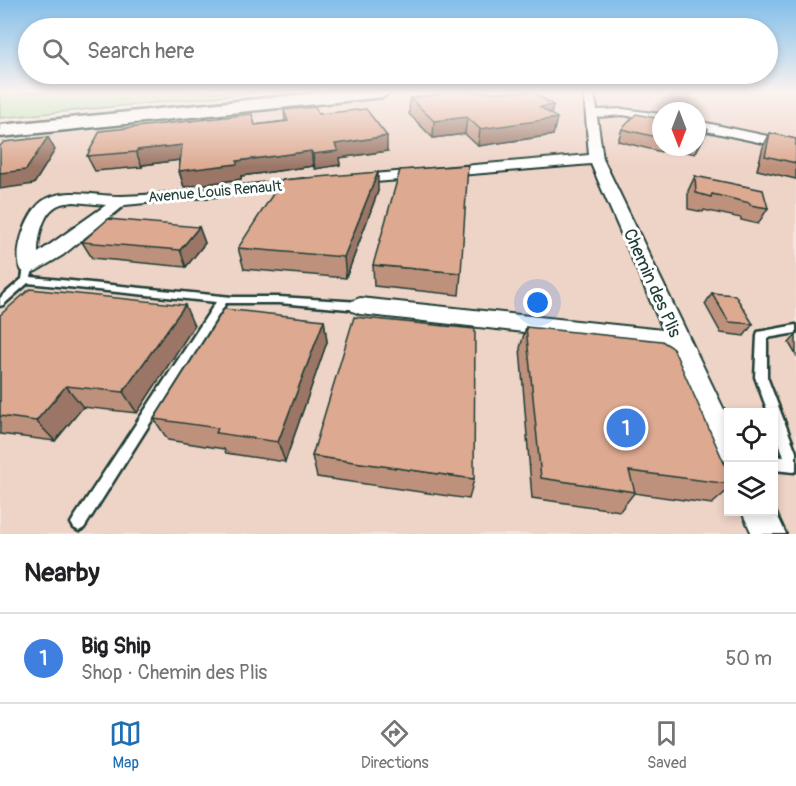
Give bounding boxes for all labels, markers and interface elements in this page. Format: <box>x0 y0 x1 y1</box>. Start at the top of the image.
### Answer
search box <box>18 18 778 84</box>
icon: search <box>39 35 72 68</box>
text: Search here <box>87 37 194 65</box>
north arrow <box>652 102 706 156</box>
street label: Avenue Louis Renault <box>147 177 284 207</box>
street label: Chemin des Plis <box>618 225 686 341</box>
your location <box>523 288 552 317</box>
pin: 1 <box>606 406 646 450</box>
map controls <box>724 408 778 516</box>
button: locate <box>724 408 778 462</box>
button: layers <box>724 462 778 516</box>
text: Nearby <box>24 557 100 589</box>
text: Big Ship <box>81 632 151 660</box>
text: 1 <box>40 646 47 671</box>
text: 50 m <box>725 646 772 671</box>
text: Shop · Chemin des Plis <box>81 660 267 685</box>
tab: Map <box>109 717 142 773</box>
tab: Directions <box>361 717 429 773</box>
tab: Saved <box>647 717 687 773</box>

